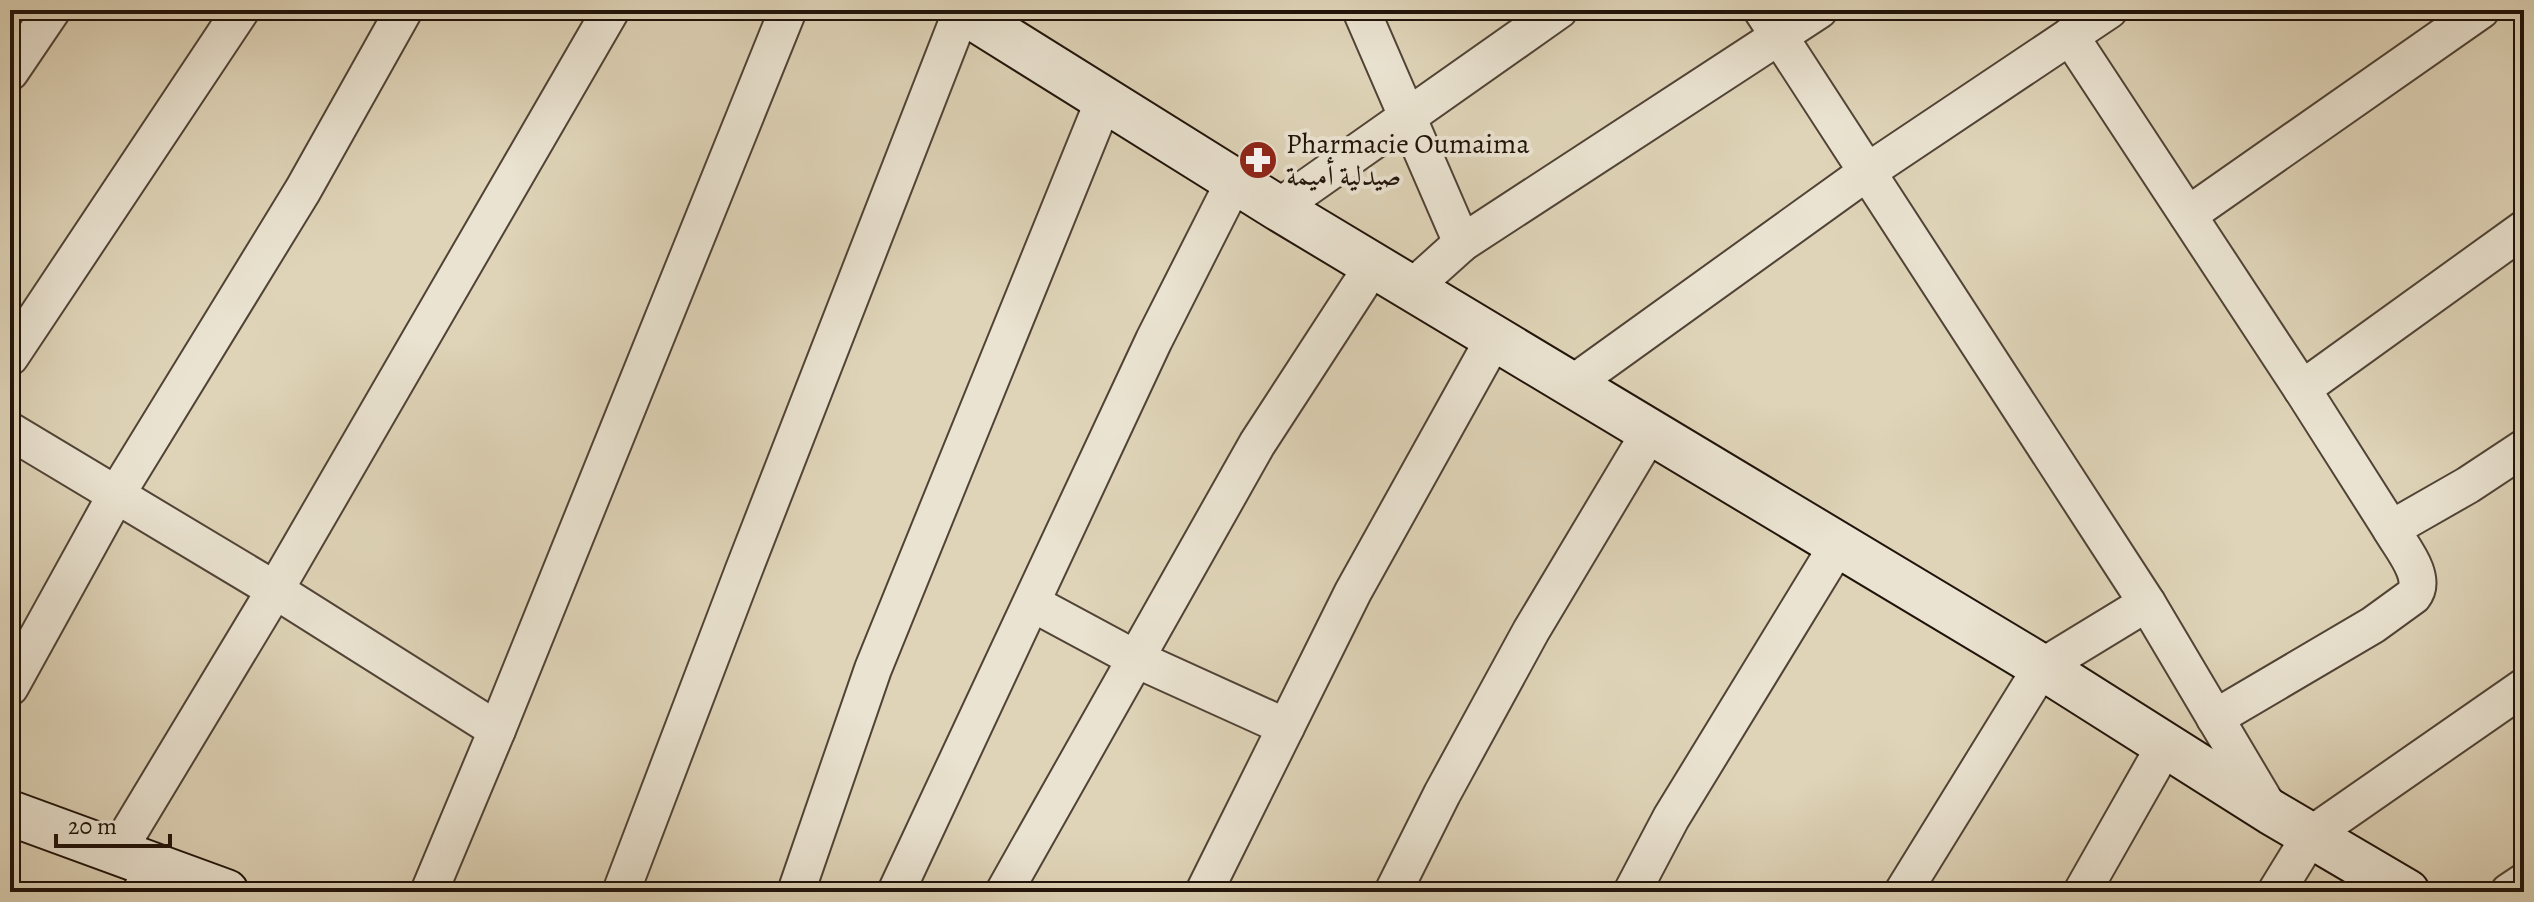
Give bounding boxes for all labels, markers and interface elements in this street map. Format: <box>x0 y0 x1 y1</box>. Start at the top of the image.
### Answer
place label: Pharmacie Oumaima صيدلية أميمة <box>1286 125 1529 195</box>
pharmacy icon: Pharmacie Oumaima صيدلية أميمة <box>1237 139 1279 181</box>
scale bar <box>56 798 170 848</box>
text: 20 m <box>68 810 117 842</box>

